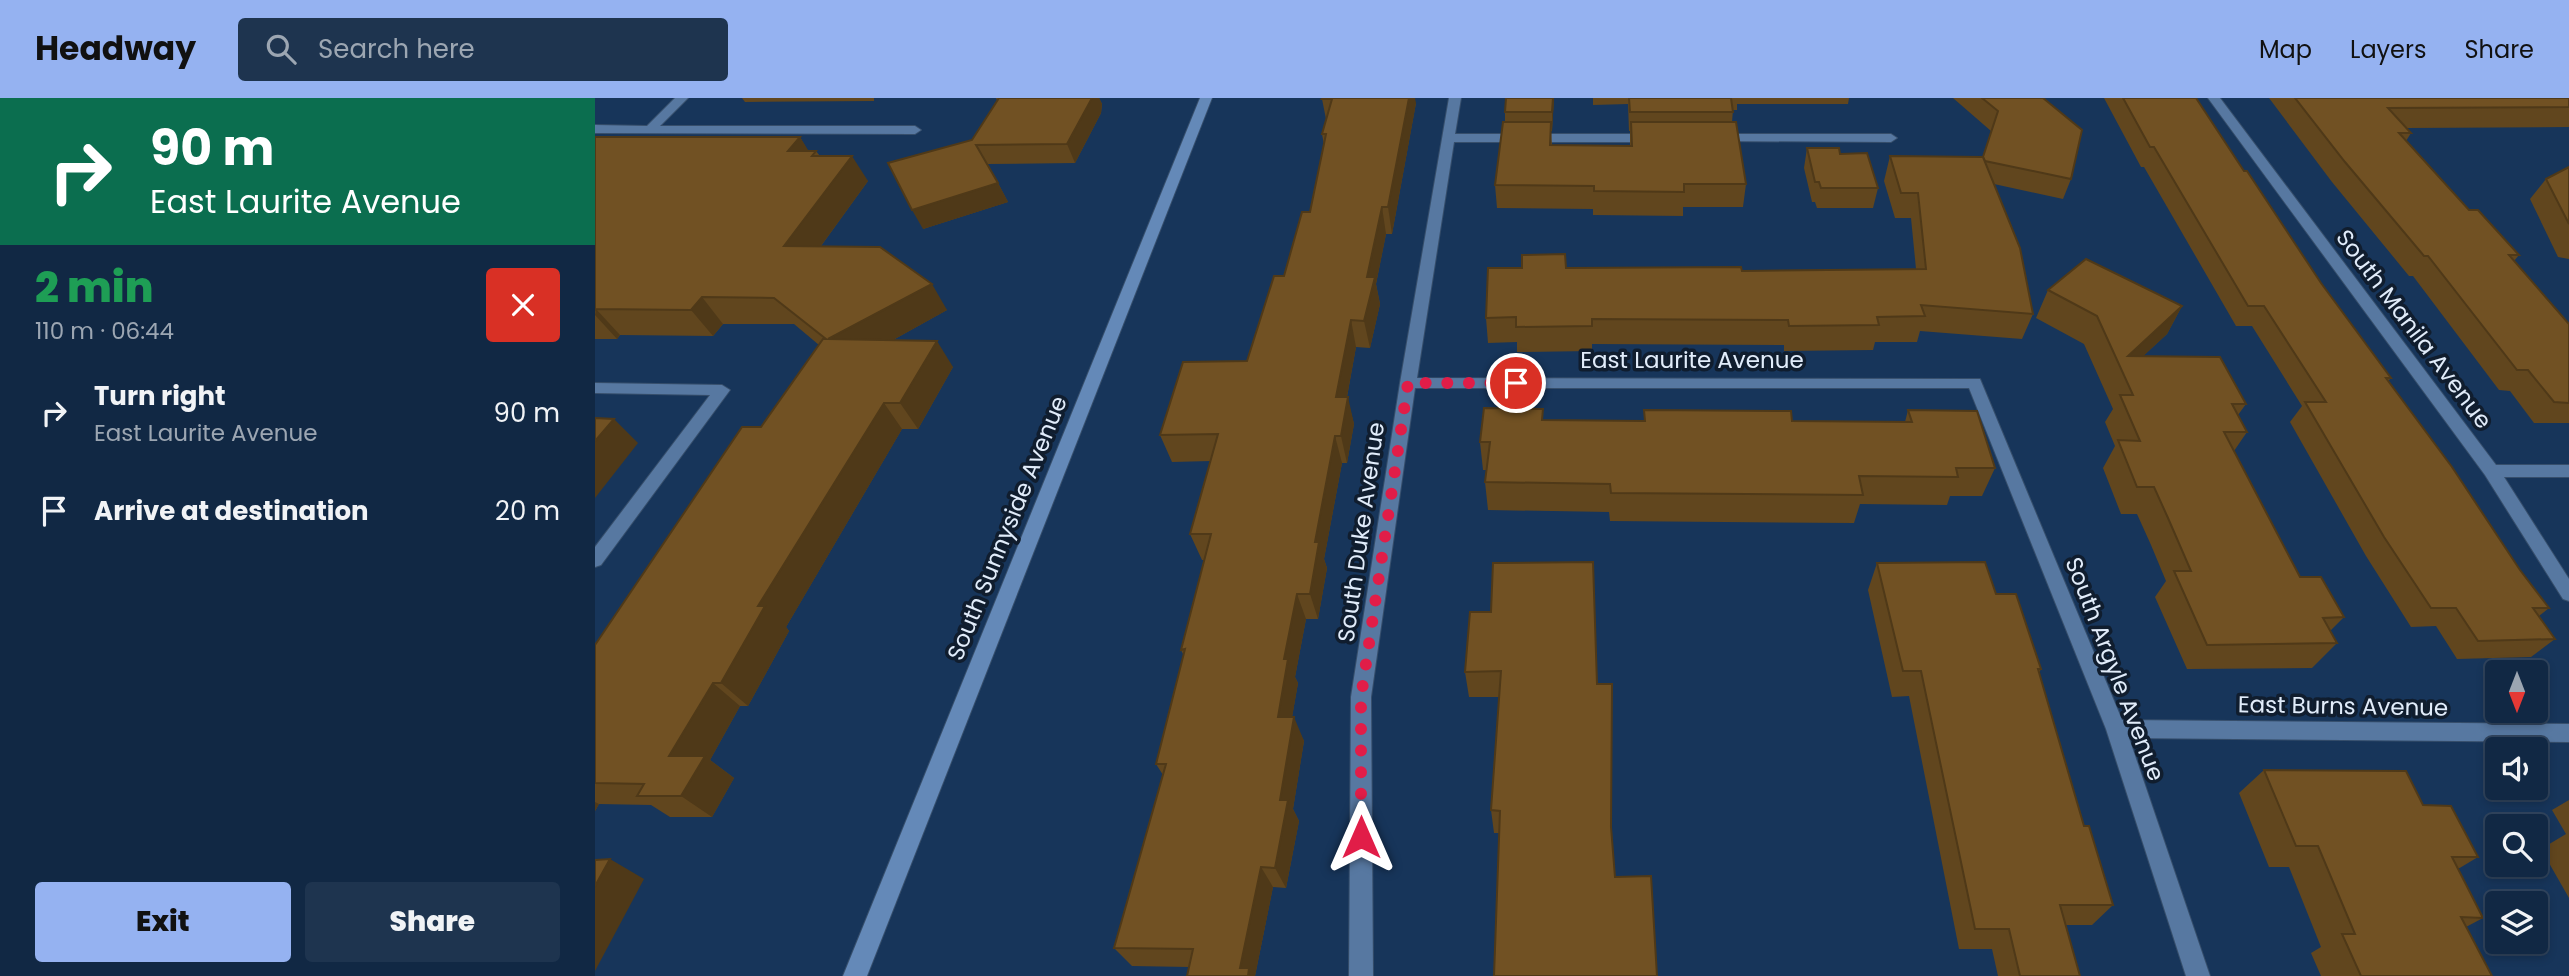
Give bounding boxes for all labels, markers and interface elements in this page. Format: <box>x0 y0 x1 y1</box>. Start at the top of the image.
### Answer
search box <box>238 18 728 81</box>
text: Headway <box>35 25 196 72</box>
icon: search <box>262 30 300 68</box>
text: Search here <box>318 31 475 67</box>
text: Map <box>2259 33 2312 66</box>
text: Layers <box>2350 33 2426 66</box>
text: Share <box>2464 33 2534 66</box>
text: 90 m <box>150 114 274 182</box>
icon: right <box>35 126 126 217</box>
text: East Laurite Avenue <box>150 179 461 224</box>
street label: South Manila Avenue <box>2329 223 2499 435</box>
text: 2 min <box>35 258 153 317</box>
button: close <box>486 268 560 342</box>
text: 110 m · 06:44 <box>35 315 174 347</box>
street label: East Laurite Avenue <box>1580 344 1804 376</box>
pin <box>1486 353 1546 413</box>
icon: arrive <box>1497 364 1535 402</box>
text: Turn right <box>94 378 226 414</box>
street label: South Sunnyside Avenue <box>939 391 1075 665</box>
icon: right <box>35 394 73 432</box>
text: 90 m <box>494 395 560 431</box>
text: East Laurite Avenue <box>94 417 317 449</box>
street label: South Duke Avenue <box>1330 420 1392 644</box>
icon: arrive <box>35 492 73 530</box>
text: Arrive at destination <box>94 493 369 529</box>
text: 20 m <box>495 493 560 529</box>
street label: South Argyle Avenue <box>2058 553 2172 785</box>
north arrow <box>2485 660 2548 723</box>
map controls <box>2485 660 2548 954</box>
street label: East Burns Avenue <box>2237 688 2449 724</box>
button: sound <box>2485 737 2548 800</box>
position arrow <box>1324 800 1398 874</box>
button: search <box>2485 814 2548 877</box>
button: Exit <box>35 882 291 962</box>
button: Share <box>305 882 560 962</box>
button: layers <box>2485 891 2548 954</box>

